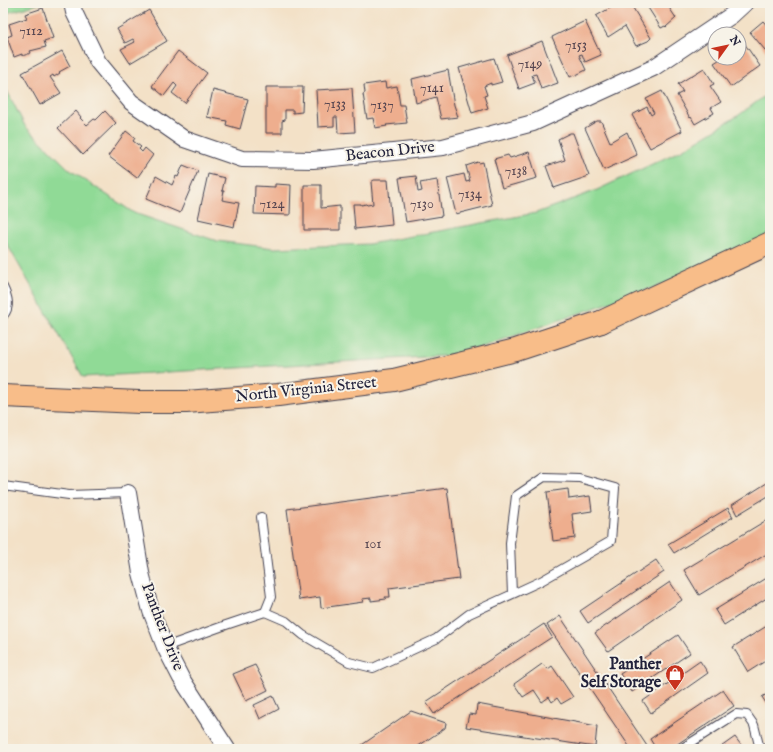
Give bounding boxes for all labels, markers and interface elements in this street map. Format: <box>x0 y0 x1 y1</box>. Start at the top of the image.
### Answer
house number: 7112 <box>19 22 43 40</box>
north arrow <box>707 26 747 66</box>
text: N <box>726 32 743 49</box>
house number: 7153 <box>565 36 587 54</box>
house number: 7149 <box>518 55 542 73</box>
house number: 7141 <box>420 79 444 97</box>
house number: 7133 <box>324 95 346 113</box>
house number: 7137 <box>370 96 394 114</box>
street label: Beacon Drive <box>344 137 436 167</box>
house number: 7138 <box>505 162 527 180</box>
house number: 7134 <box>458 185 482 203</box>
house number: 7124 <box>259 195 285 213</box>
house number: 7130 <box>410 195 434 213</box>
street label: North Virginia Street <box>234 373 378 407</box>
house number: 101 <box>364 535 382 553</box>
street label: Panther Drive <box>136 580 188 674</box>
place label: Panther Self Storage <box>581 655 662 693</box>
shop icon: Panther Self Storage <box>664 663 686 691</box>

